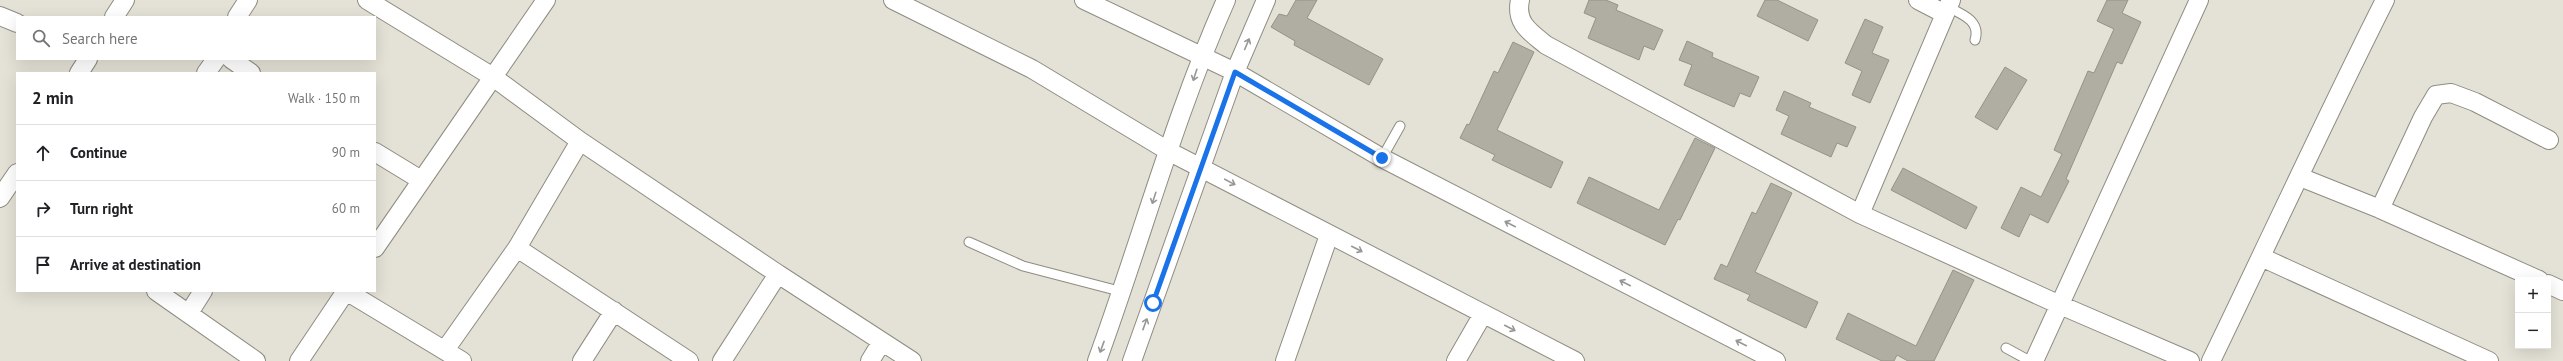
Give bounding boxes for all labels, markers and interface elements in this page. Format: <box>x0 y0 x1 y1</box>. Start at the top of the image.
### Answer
search box <box>16 16 376 60</box>
icon: search <box>30 27 52 49</box>
text: Search here <box>62 29 138 48</box>
one-way arrow <box>1244 39 1251 51</box>
one-way arrow <box>1191 68 1198 81</box>
text: 2 min <box>32 87 73 109</box>
text: Walk · 150 m <box>288 90 360 107</box>
icon: ahead <box>32 142 54 164</box>
text: Continue <box>70 143 127 162</box>
text: 90 m <box>332 144 360 161</box>
route end <box>1373 149 1391 167</box>
one-way arrow <box>1223 179 1235 187</box>
one-way arrow <box>1150 191 1157 204</box>
icon: right <box>32 198 54 220</box>
text: Turn right <box>70 199 133 218</box>
text: 60 m <box>332 200 360 217</box>
one-way arrow <box>1504 220 1516 227</box>
one-way arrow <box>1351 246 1363 254</box>
icon: arrive <box>32 254 54 276</box>
text: Arrive at destination <box>70 255 201 274</box>
map controls <box>2515 277 2551 349</box>
button: + <box>2515 277 2551 313</box>
one-way arrow <box>1620 279 1632 287</box>
route start <box>1144 294 1162 312</box>
button: − <box>2515 313 2551 349</box>
one-way arrow <box>1142 319 1150 331</box>
one-way arrow <box>1504 325 1516 332</box>
one-way arrow <box>1735 339 1747 346</box>
one-way arrow <box>1098 341 1106 353</box>

